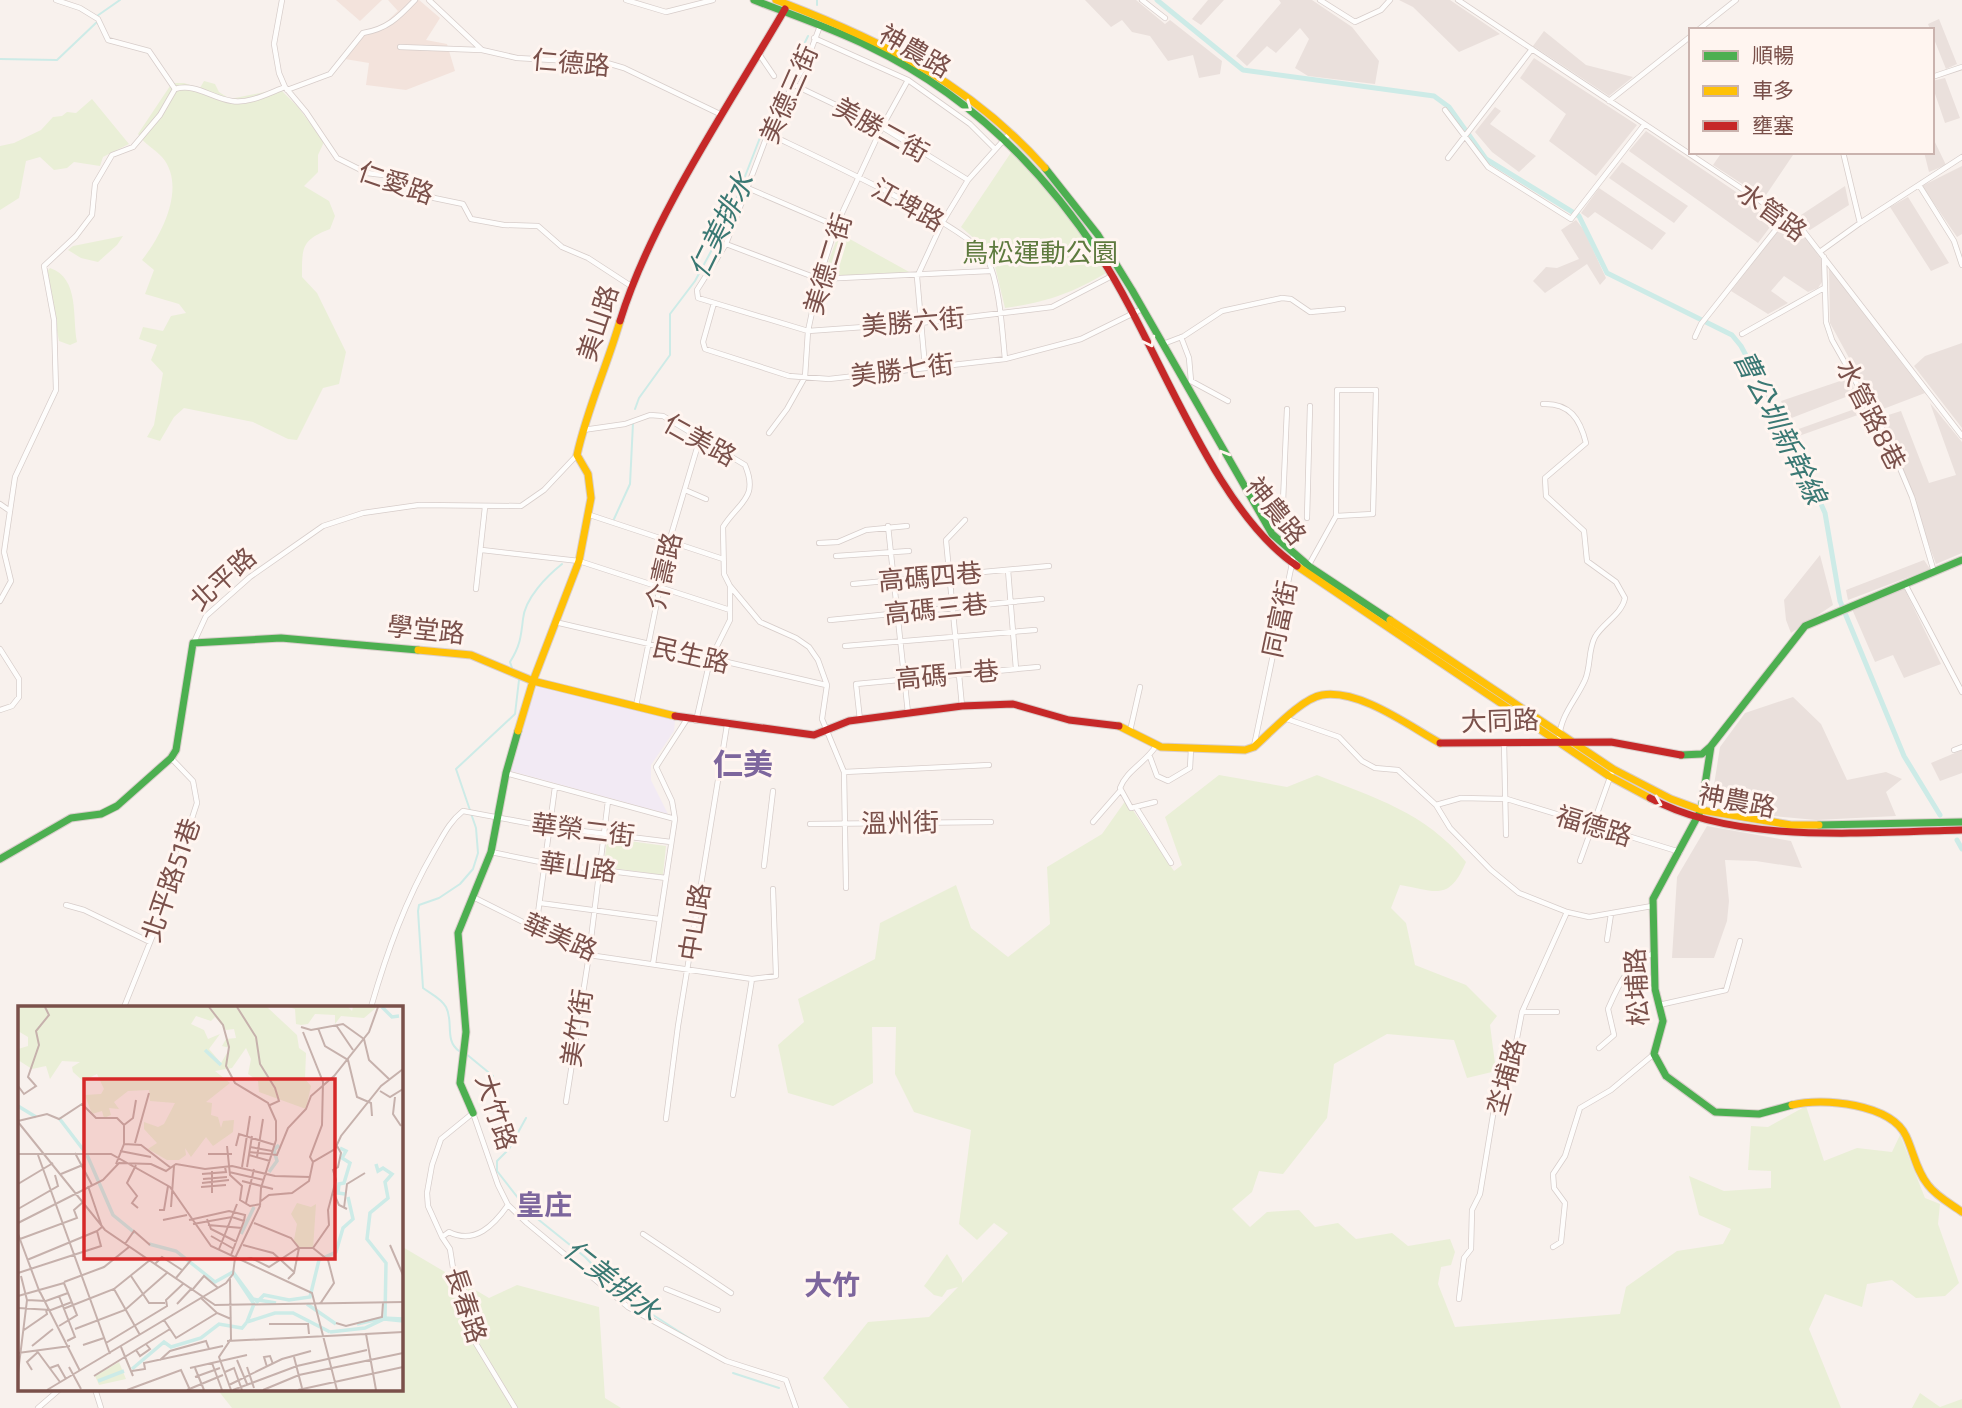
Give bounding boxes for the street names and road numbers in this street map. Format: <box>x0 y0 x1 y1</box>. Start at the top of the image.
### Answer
street label: 神農路 <box>874 17 957 83</box>
street label: 美德三街 <box>752 40 823 147</box>
street label: 仁德路 <box>531 43 611 80</box>
street label: 美勝二街 <box>829 90 935 167</box>
street label: 仁愛路 <box>355 154 438 209</box>
street label: 江埤路 <box>867 171 950 236</box>
street label: 水管路 <box>1732 175 1814 246</box>
street label: 美德二街 <box>797 209 857 318</box>
street label: 美山路 <box>570 281 623 364</box>
street label: 美勝六街 <box>860 301 966 340</box>
street label: 美勝七街 <box>848 347 955 390</box>
street label: 水管路8巷 <box>1831 354 1913 475</box>
street label: 仁美路 <box>659 406 742 471</box>
street label: 神農路 <box>1241 470 1314 550</box>
street label: 介壽路 <box>639 529 686 612</box>
street label: 北平路 <box>183 540 261 616</box>
street label: 高碼四巷 <box>877 556 983 595</box>
street label: 同富街 <box>1255 577 1302 660</box>
street label: 高碼三巷 <box>883 587 989 628</box>
street label: 學堂路 <box>386 609 467 648</box>
street label: 民生路 <box>650 630 733 677</box>
street label: 高碼一巷 <box>894 654 1000 693</box>
street label: 大同路 <box>1460 703 1539 736</box>
street label: 神農路 <box>1696 777 1779 822</box>
street label: 福德路 <box>1553 798 1636 851</box>
street label: 溫州街 <box>861 805 939 838</box>
street label: 華榮二街 <box>530 807 637 850</box>
street label: 北平路51巷 <box>134 814 205 945</box>
street label: 華山路 <box>537 845 619 886</box>
street label: 中山路 <box>672 881 715 963</box>
street label: 華美路 <box>519 906 603 966</box>
street label: 松埔路 <box>1618 947 1653 1027</box>
street label: 美竹街 <box>554 987 597 1069</box>
street label: 坔埔路 <box>1479 1035 1530 1118</box>
street label: 大竹路 <box>471 1070 524 1153</box>
street label: 長春路 <box>441 1263 494 1346</box>

